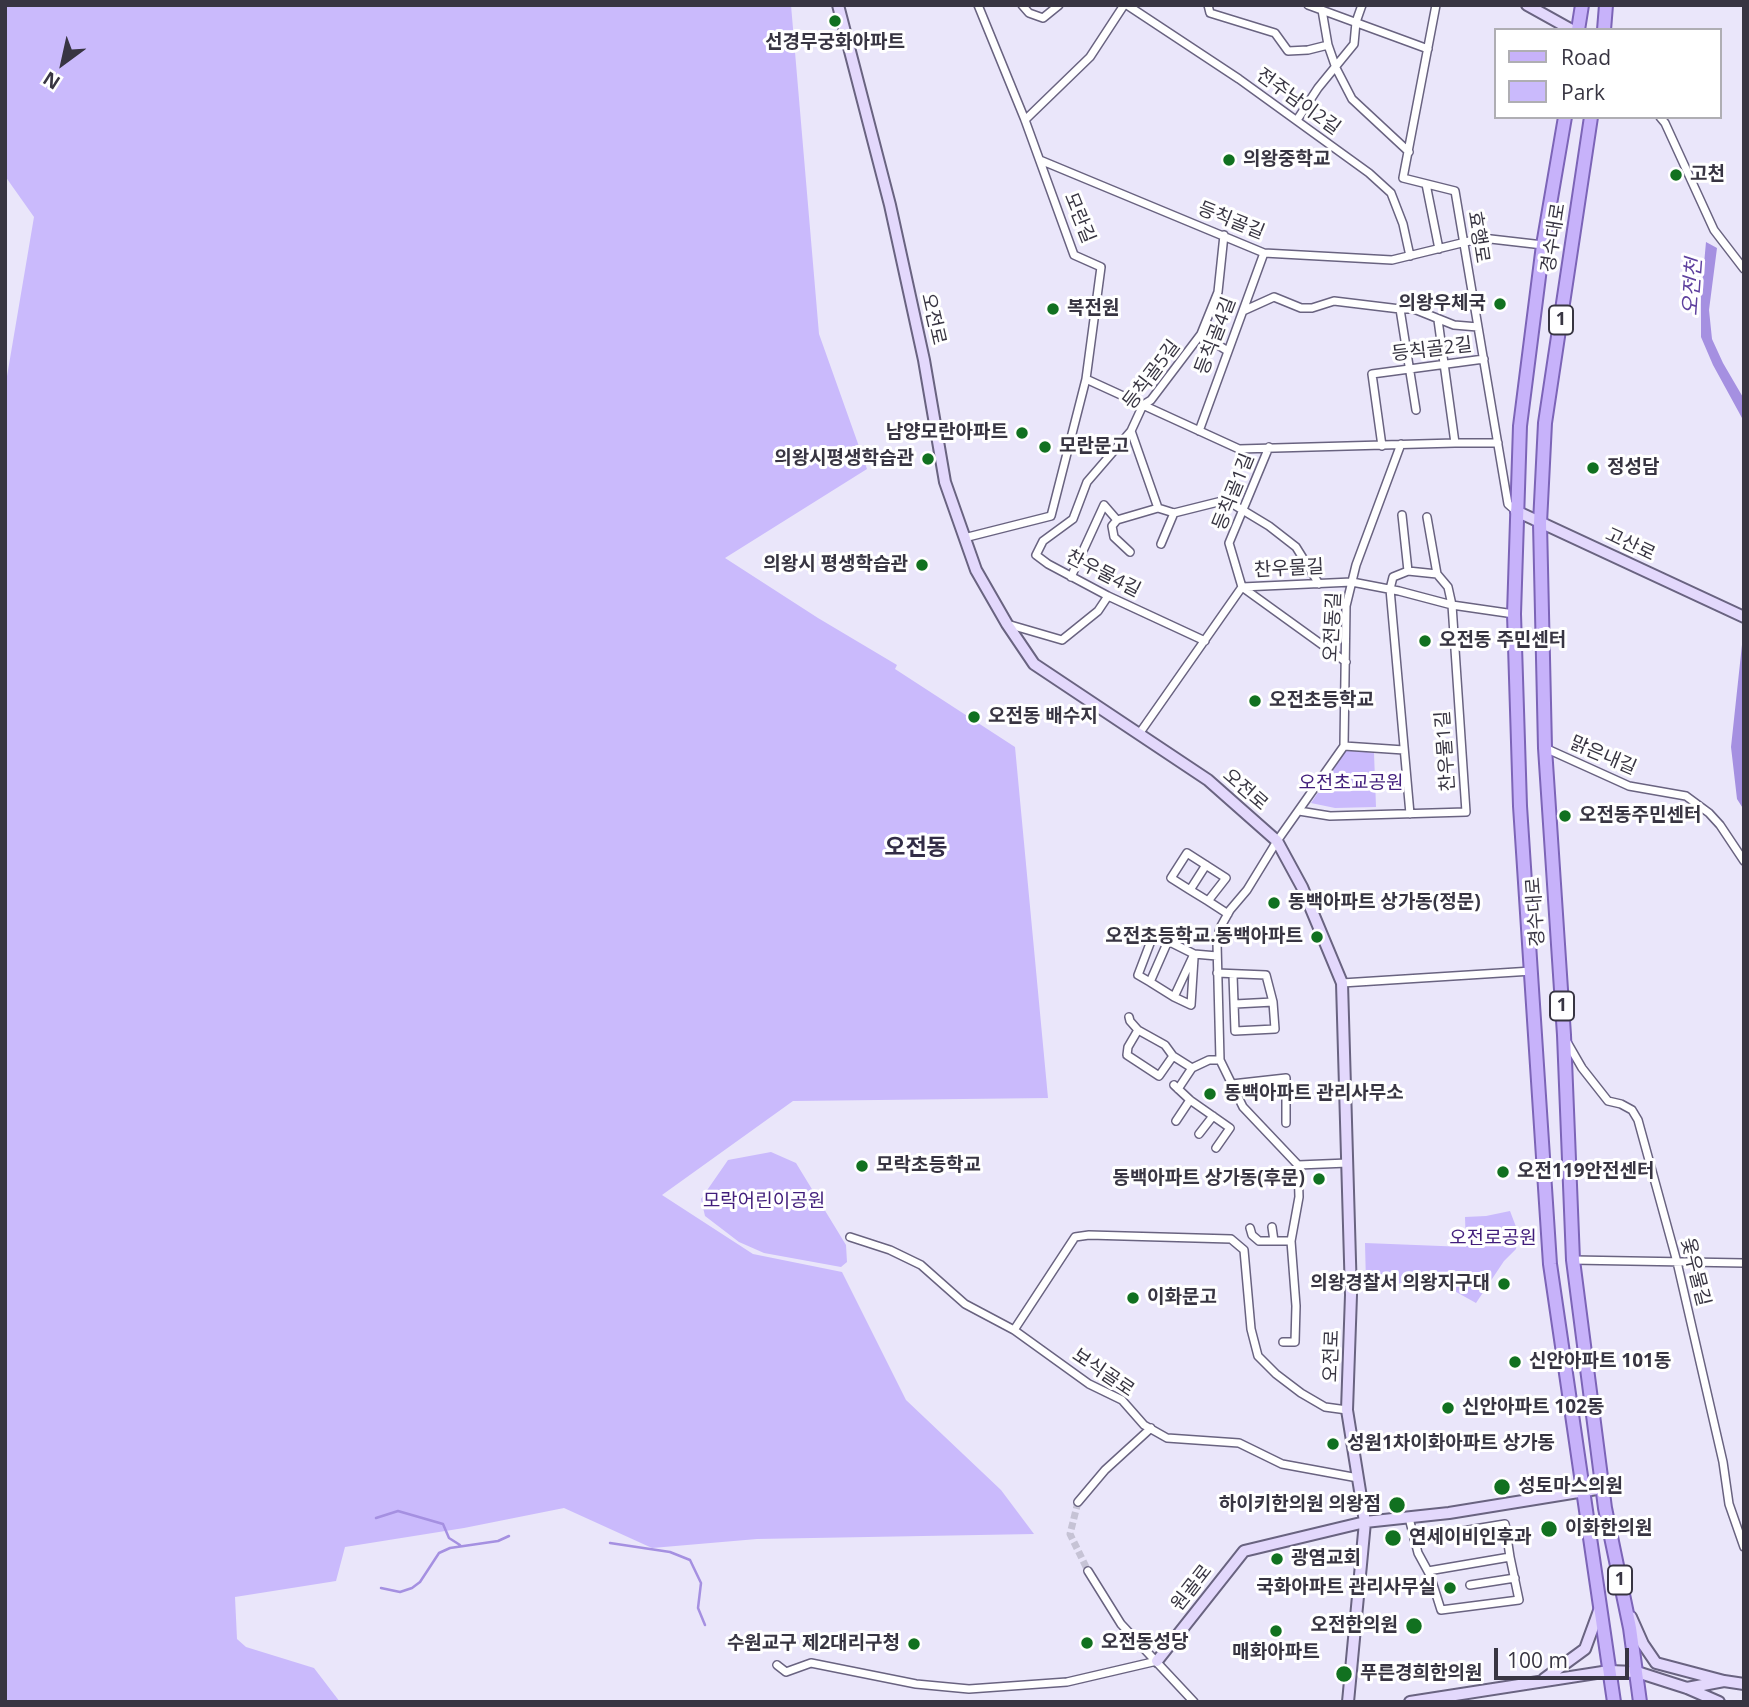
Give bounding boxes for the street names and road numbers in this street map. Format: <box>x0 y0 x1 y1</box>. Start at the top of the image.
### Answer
street label: 전주남이2길 <box>1252 64 1344 140</box>
street label: 모란길 <box>1059 189 1099 247</box>
street label: 등칙골길 <box>1194 197 1268 245</box>
street label: 경수대로 <box>1537 202 1571 274</box>
street label: 효행로 <box>1463 209 1493 265</box>
street label: 오전로 <box>916 291 950 347</box>
street label: 등칙골4길 <box>1191 294 1241 378</box>
road number: 1 <box>1549 306 1573 334</box>
street label: 등칙골2길 <box>1391 334 1473 366</box>
street label: 등칙골5길 <box>1119 336 1185 414</box>
street label: 등칙골1길 <box>1208 450 1260 534</box>
street label: 고산로 <box>1601 524 1659 566</box>
street label: 찬우물4길 <box>1062 546 1144 602</box>
street label: 찬우물길 <box>1253 556 1325 582</box>
street label: 오전동길 <box>1320 591 1346 663</box>
street label: 찬우물1길 <box>1432 710 1460 792</box>
street label: 맑은내길 <box>1566 732 1640 780</box>
street label: 오전로 <box>1218 764 1272 816</box>
street label: 경수대로 <box>1522 876 1550 948</box>
road number: 1 <box>1550 992 1574 1021</box>
street label: 옻우물길 <box>1675 1235 1715 1309</box>
street label: 오전로 <box>1320 1329 1344 1383</box>
street label: 보식골로 <box>1068 1344 1138 1402</box>
street label: 원골로 <box>1167 1560 1217 1616</box>
road number: 1 <box>1608 1566 1632 1595</box>

